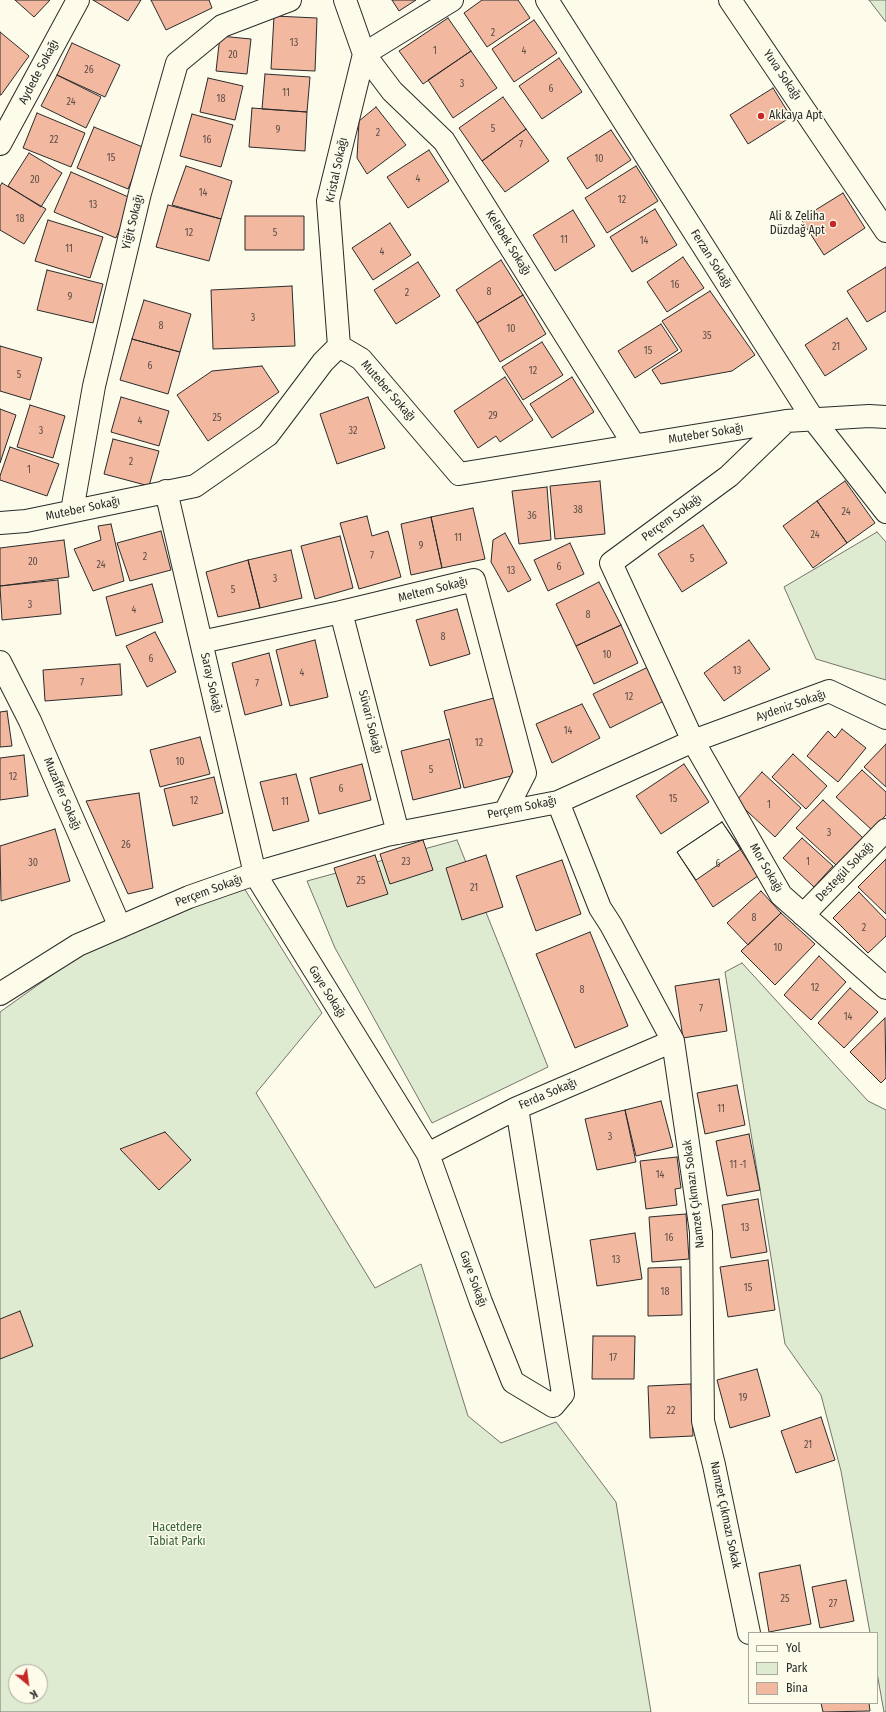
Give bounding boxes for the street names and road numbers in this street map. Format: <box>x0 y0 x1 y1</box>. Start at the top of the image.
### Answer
street label: Aydede Sokağı <box>16 37 62 107</box>
street label: Yuva Sokağı <box>760 47 804 103</box>
street label: Kristal Sokağı <box>323 136 351 204</box>
street label: Yiğit Sokağı <box>119 193 147 251</box>
street label: Kelebek Sokağı <box>482 208 534 278</box>
street label: Ferzan Sokağı <box>687 227 735 291</box>
street label: Muteber Sokağı <box>358 358 418 424</box>
street label: Muteber Sokağı <box>667 421 745 447</box>
street label: Perçem Sokağı <box>639 491 705 545</box>
street label: Muteber Sokağı <box>44 494 122 524</box>
street label: Meltem Sokağı <box>397 574 469 606</box>
street label: Saray Sokağı <box>197 651 225 715</box>
street label: Aydeniz Sokağı <box>754 687 828 725</box>
street label: Süvari Sokağı <box>355 689 385 755</box>
street label: Muzaffer Sokağı <box>40 755 84 833</box>
street label: Perçem Sokağı <box>486 794 558 822</box>
street label: Destegül Sokağı <box>813 839 877 905</box>
street label: Mor Sokağı <box>746 841 786 895</box>
street label: Perçem Sokağı <box>173 872 245 910</box>
street label: Gaye Sokağı <box>305 963 349 1021</box>
street label: Ferda Sokağı <box>517 1075 579 1113</box>
street label: Namzet Çıkmazı Sokak <box>680 1139 708 1249</box>
street label: Gaye Sokağı <box>456 1249 490 1309</box>
street label: Namzet Çıkmazı Sokak <box>707 1460 743 1570</box>

